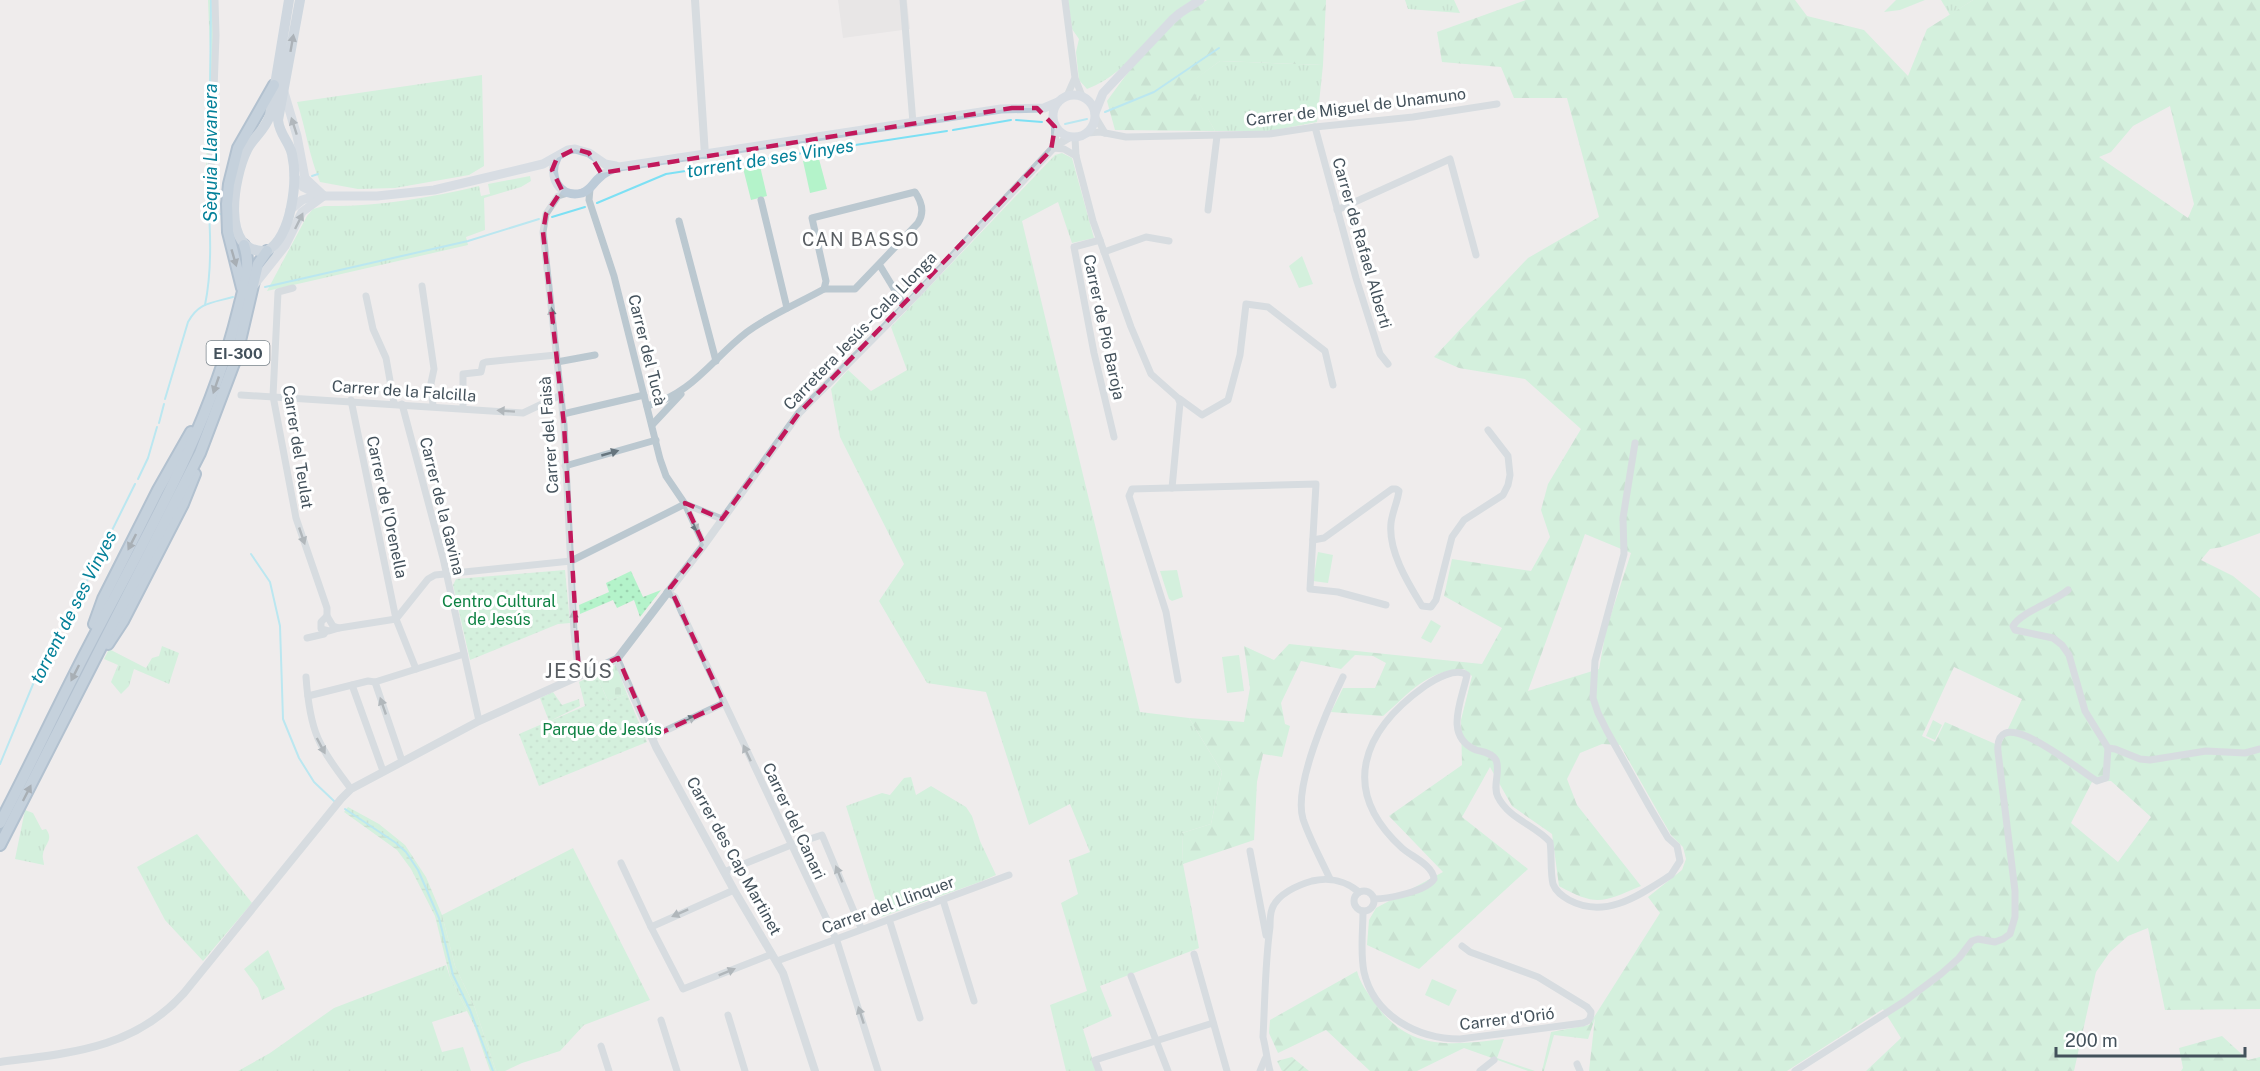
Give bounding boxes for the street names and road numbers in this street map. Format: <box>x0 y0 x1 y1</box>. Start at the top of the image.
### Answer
street label: Carrer de Miguel de Unamuno <box>1245 84 1467 130</box>
street label: Carrer de Rafael Alberti <box>1329 155 1395 331</box>
street label: Carretera Jesús - Cala Llonga <box>779 248 941 414</box>
street label: Carrer de Pío Baroja <box>1079 253 1129 401</box>
street label: Carrer del Tucà <box>624 292 670 408</box>
road number: EI-300 <box>206 341 270 365</box>
street label: Carrer de la Falcilla <box>331 376 477 406</box>
street label: Carrer del Faisà <box>535 376 563 494</box>
street label: Carrer del Teulat <box>279 384 317 510</box>
street label: Carrer de l'Orenella <box>363 434 411 580</box>
street label: Carrer de la Gavina <box>416 435 468 577</box>
street label: Carrer del Canari <box>759 760 829 882</box>
street label: Carrer des Cap Martinet <box>683 774 785 938</box>
street label: Carrer del Llinquer <box>819 872 957 938</box>
street label: Carrer d'Orió <box>1458 1004 1556 1034</box>

